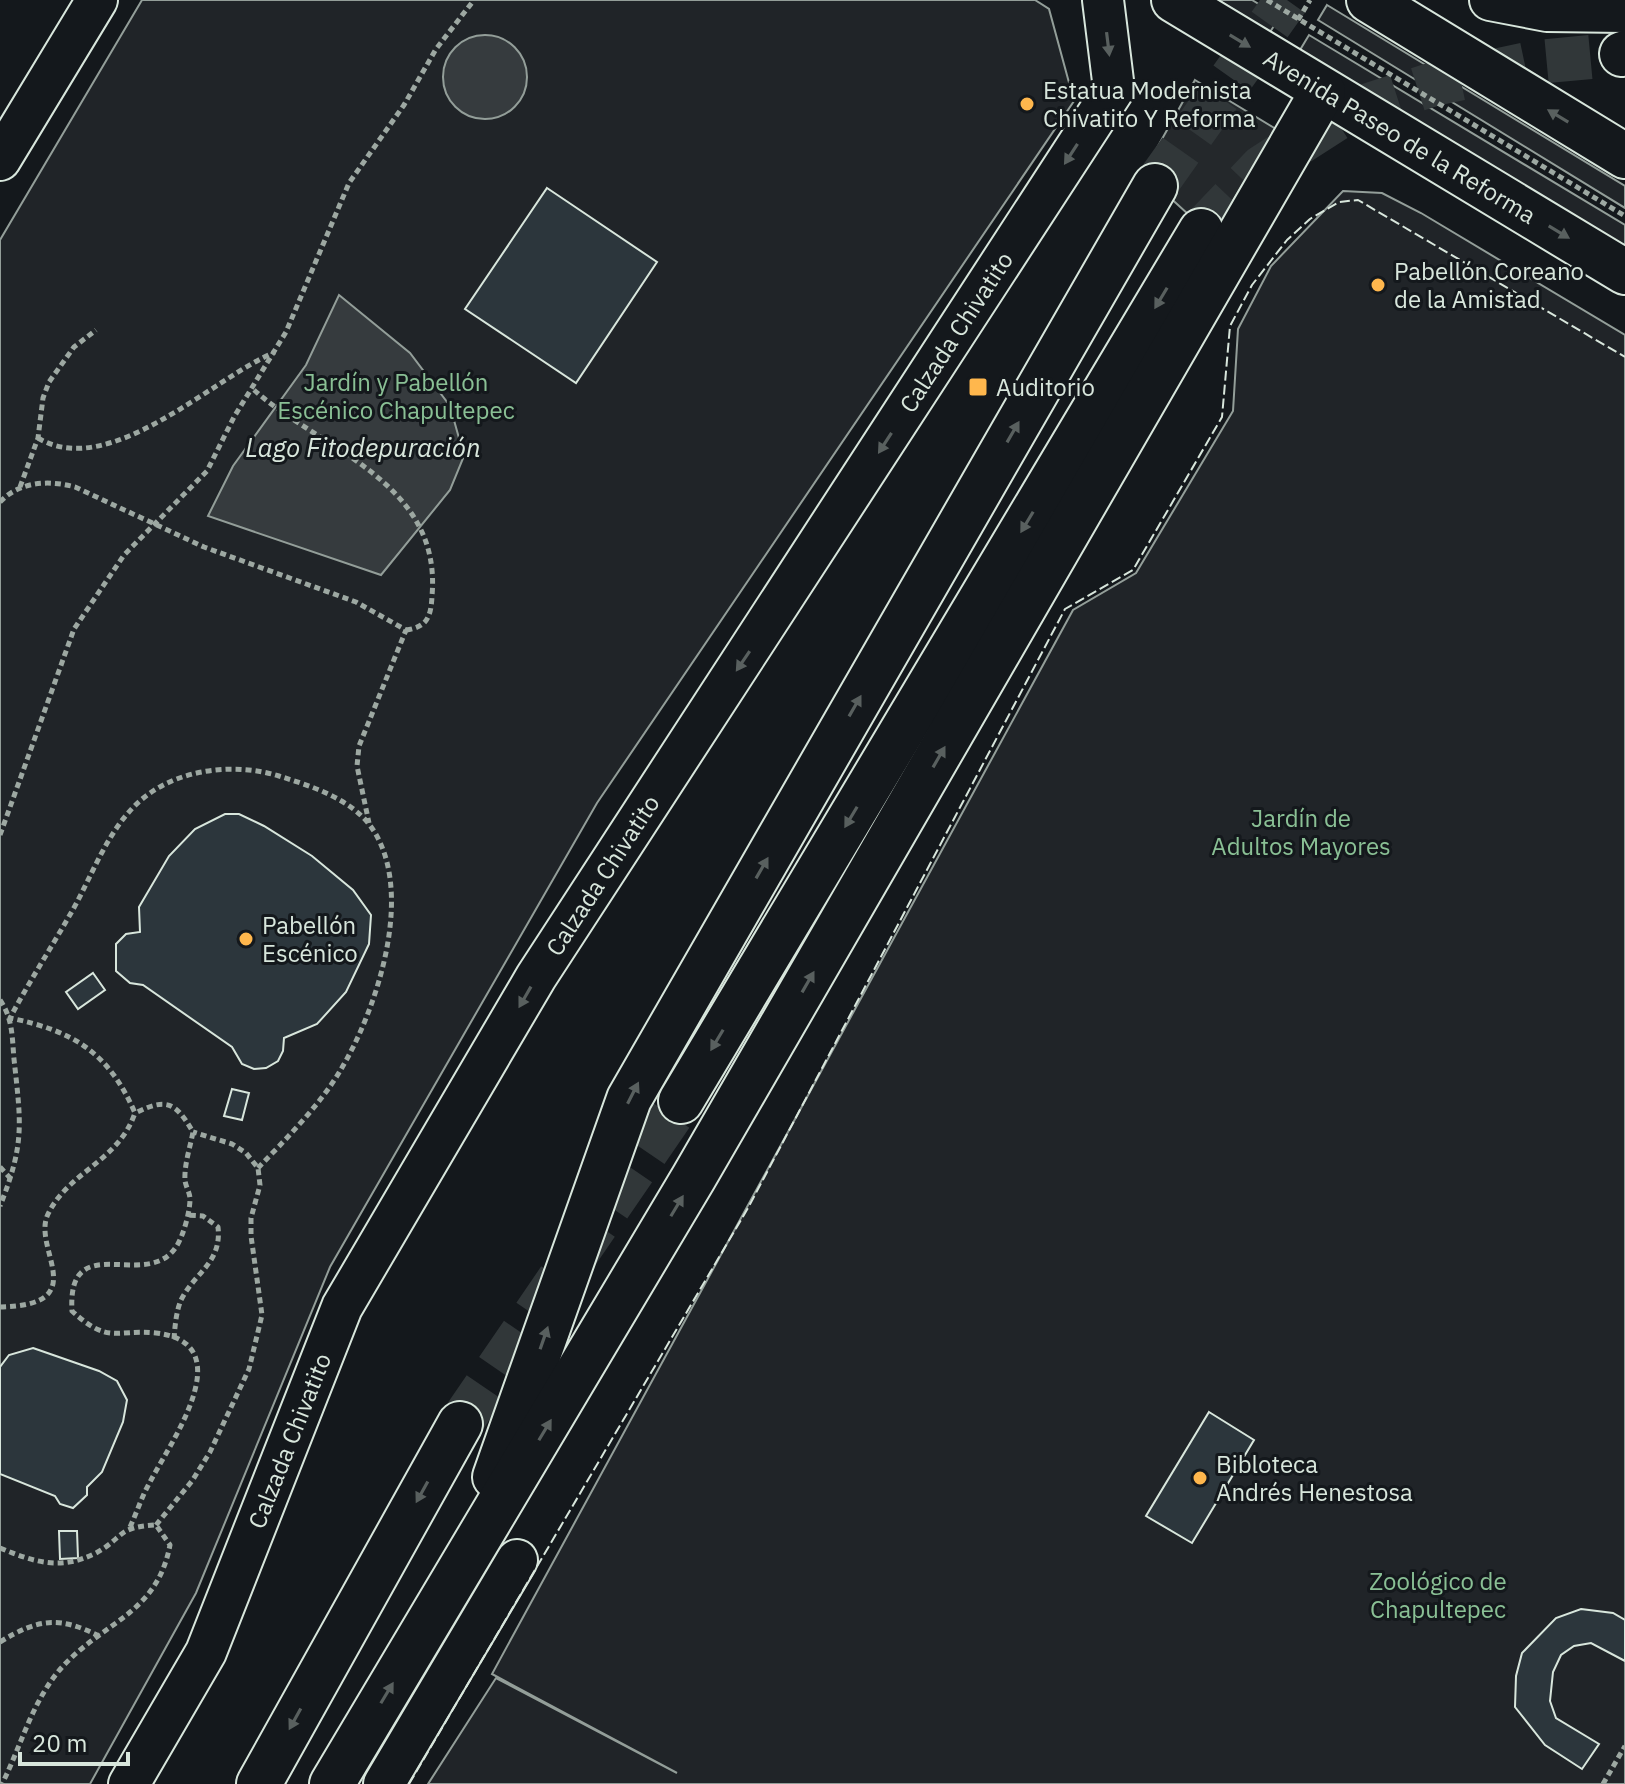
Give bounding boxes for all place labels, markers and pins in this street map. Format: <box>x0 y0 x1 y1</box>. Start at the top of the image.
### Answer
place label: Estatua Modernista Chivatito Y Reforma <box>1043 74 1256 134</box>
marker: Estatua Modernista Chivatito Y Reforma <box>1018 95 1036 113</box>
place label: Pabellón Coreano de la Amistad <box>1394 255 1584 315</box>
marker: Pabellón Coreano de la Amistad <box>1369 276 1387 294</box>
place label: Auditorio <box>996 371 1095 403</box>
marker: Auditorio <box>967 376 989 398</box>
place label: Pabellón Escénico <box>262 909 358 969</box>
marker: Pabellón Escénico <box>237 930 255 948</box>
place label: Bibloteca Andrés Henestosa <box>1216 1448 1413 1508</box>
marker: Bibloteca Andrés Henestosa <box>1191 1469 1209 1487</box>

